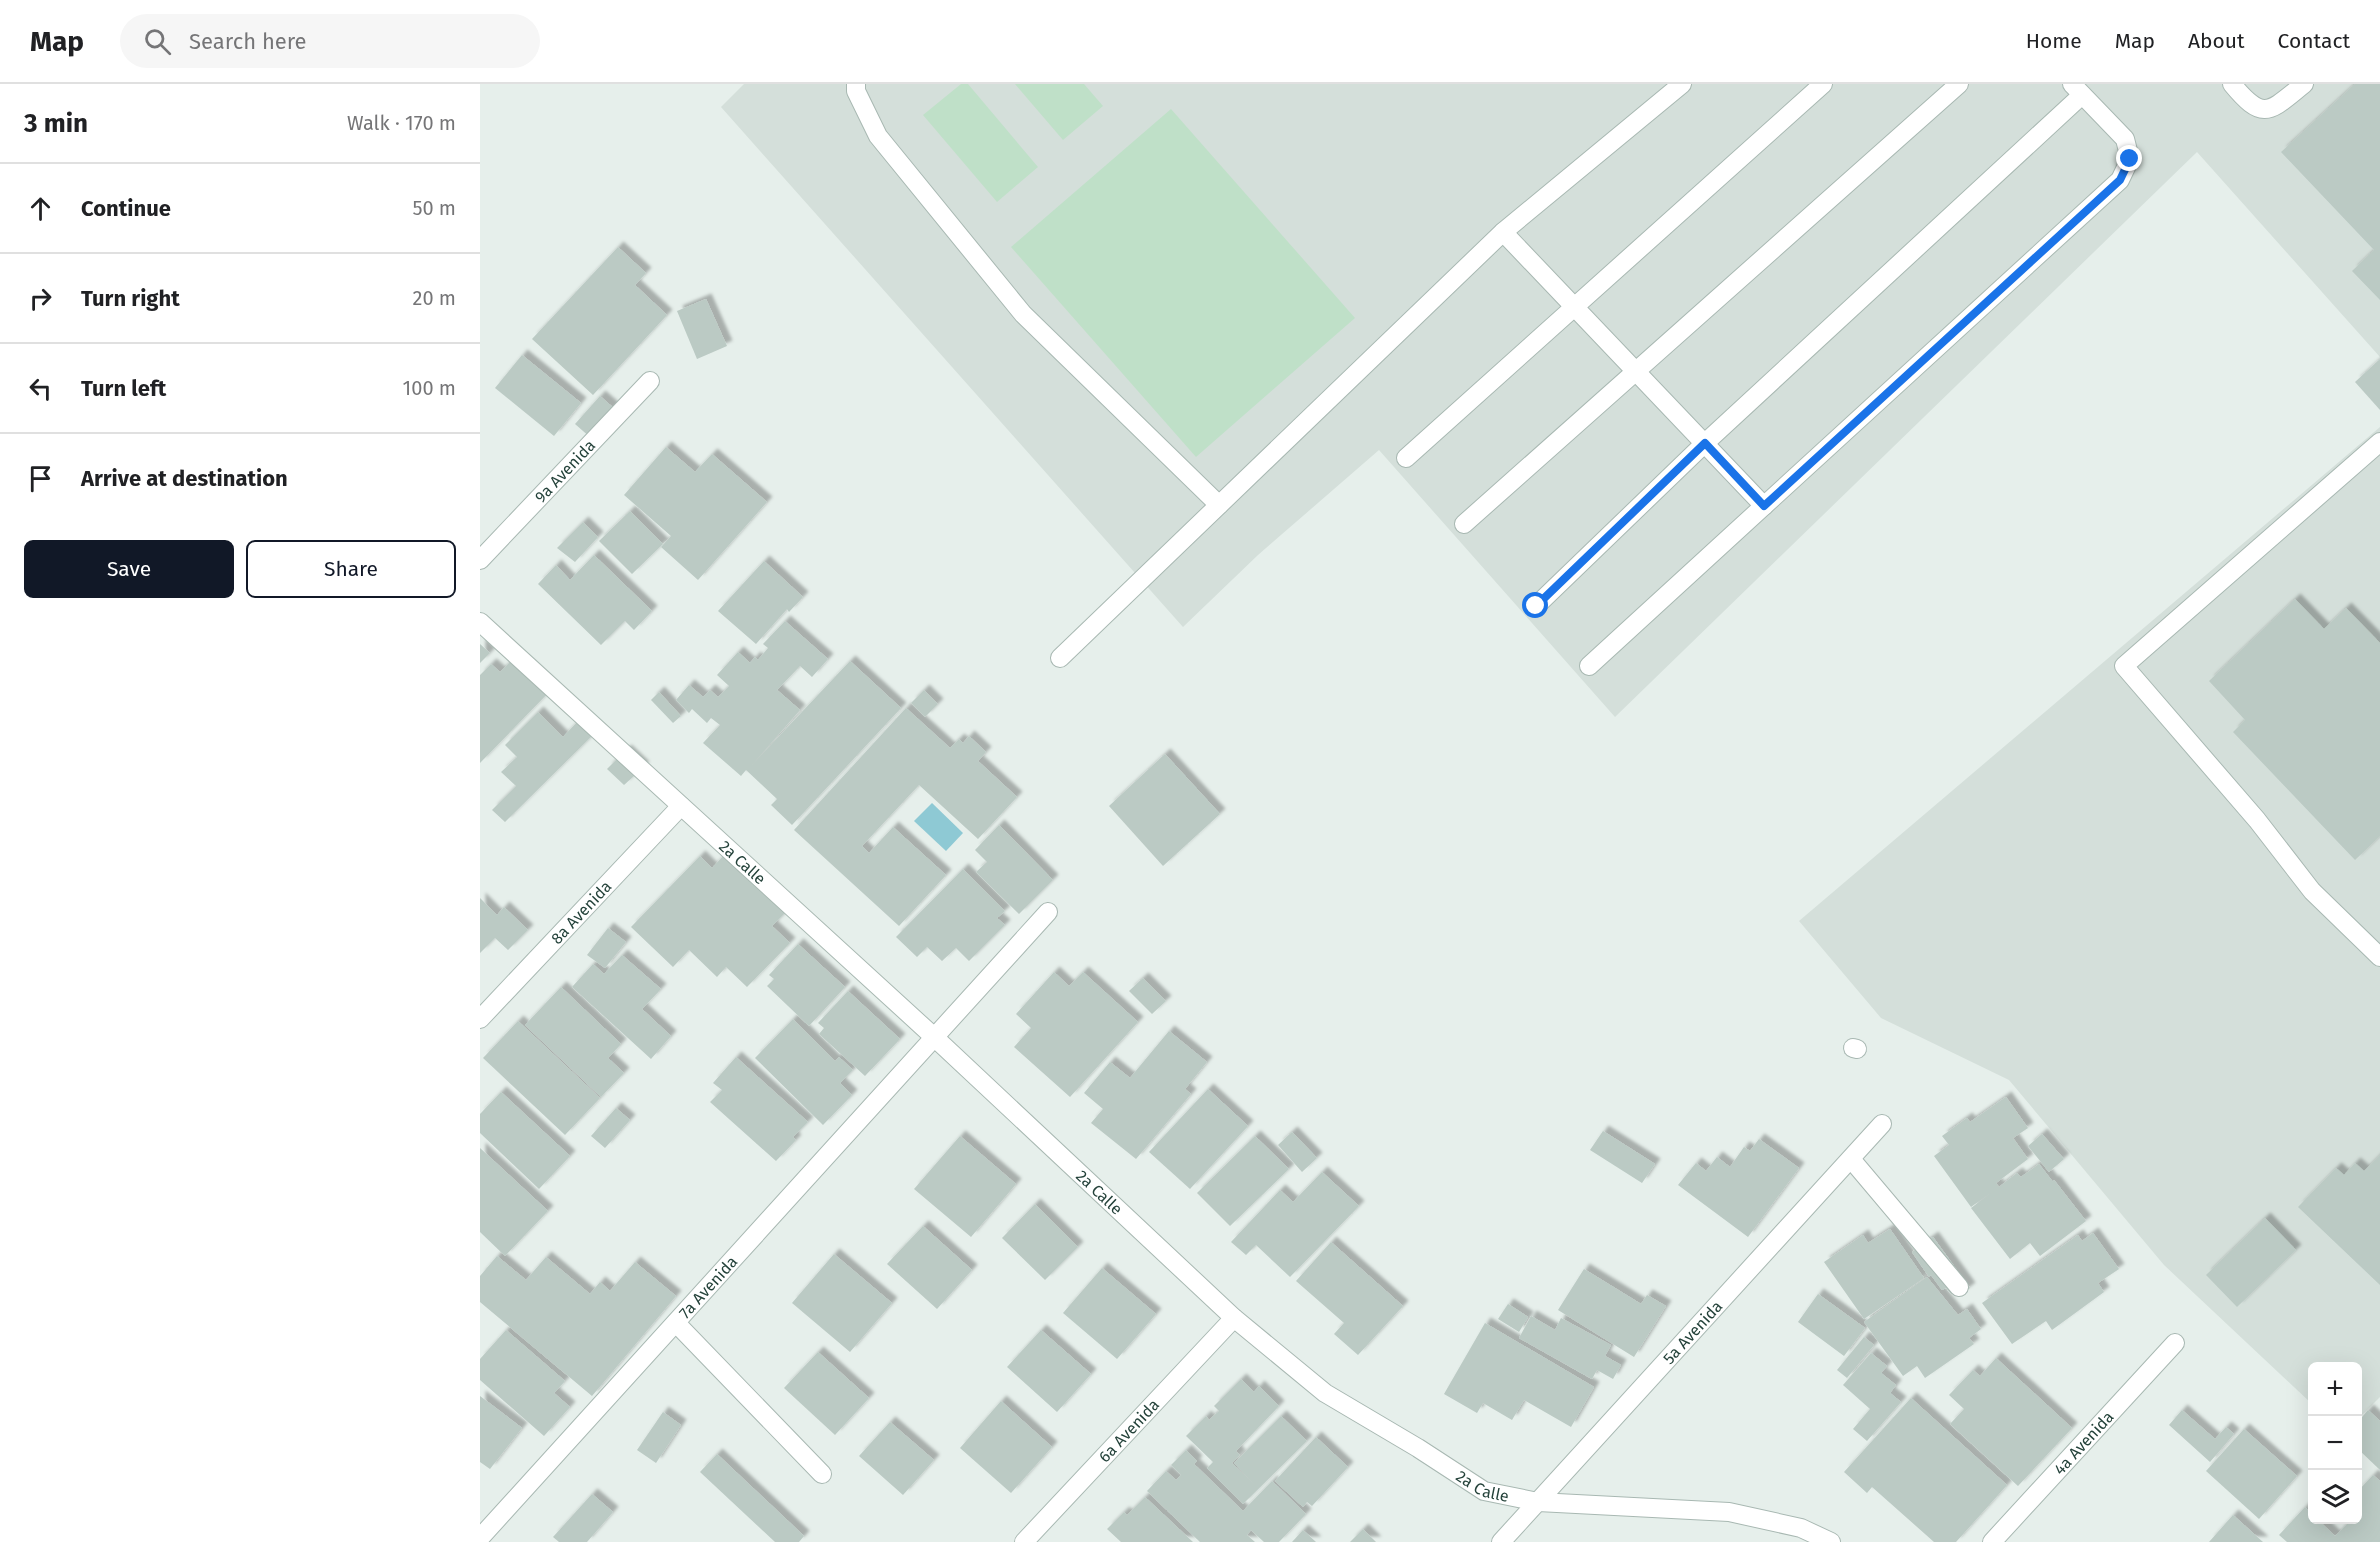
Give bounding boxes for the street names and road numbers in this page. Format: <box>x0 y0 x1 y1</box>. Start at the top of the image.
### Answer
street label: 9a Avenida <box>531 436 599 506</box>
street label: 2a Calle <box>715 837 770 888</box>
street label: 8a Avenida <box>547 877 616 948</box>
street label: 2a Calle <box>1072 1166 1126 1219</box>
street label: 7a Avenida <box>675 1252 741 1322</box>
street label: 5a Avenida <box>1659 1297 1726 1368</box>
street label: 6a Avenida <box>1095 1395 1163 1466</box>
street label: 4a Avenida <box>2050 1407 2118 1479</box>
street label: 2a Calle <box>1453 1467 1510 1506</box>

